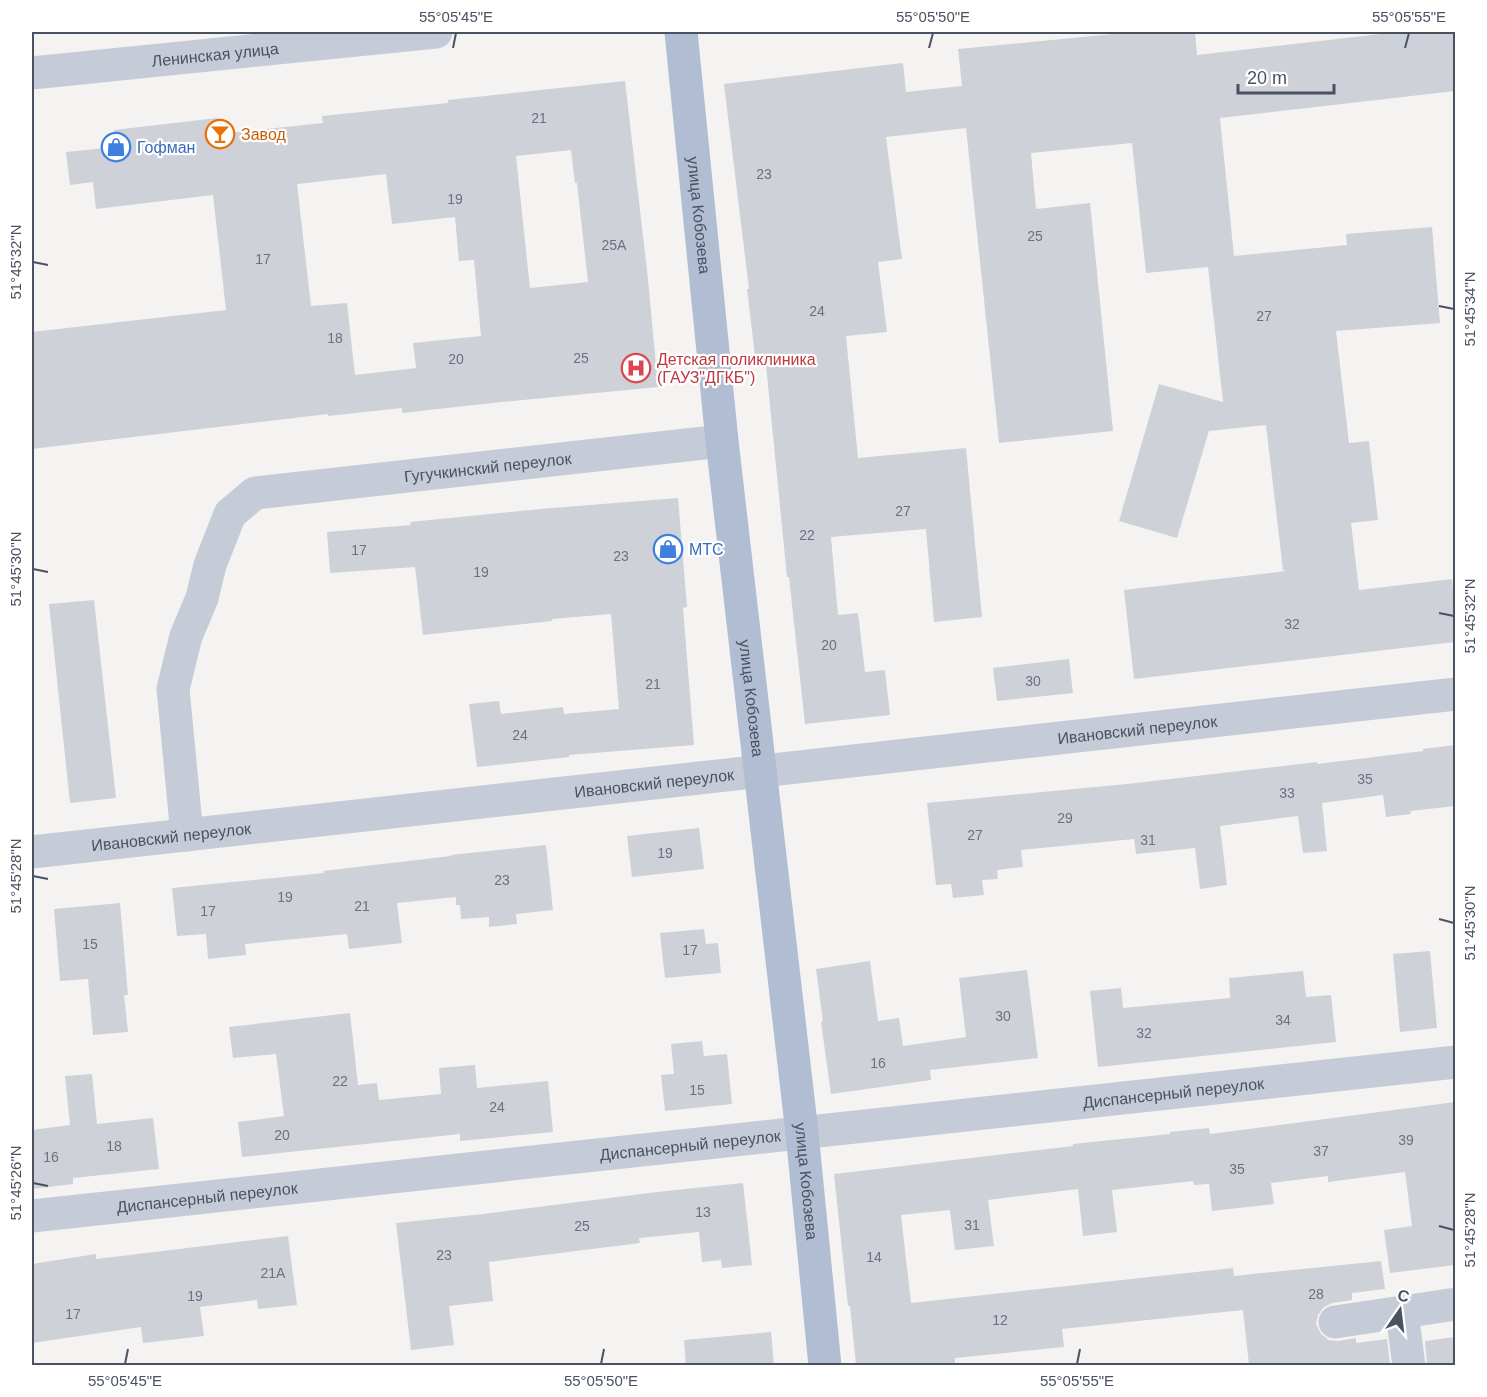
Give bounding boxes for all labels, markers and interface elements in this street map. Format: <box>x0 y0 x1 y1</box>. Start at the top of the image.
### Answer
text: 55°05'45"E <box>419 8 493 25</box>
text: 55°05'50"E <box>896 8 970 25</box>
text: 55°05'55"E <box>1372 8 1446 25</box>
street label: Ленинская улица <box>151 40 279 70</box>
scale bar <box>1238 57 1334 95</box>
text: 20 m <box>1247 68 1287 88</box>
house number: 21 <box>531 110 547 126</box>
bar icon: Завод <box>204 118 236 150</box>
place label: Завод <box>241 126 286 143</box>
shop icon: Гофман <box>100 131 132 163</box>
place label: Гофман <box>137 139 195 156</box>
street label: улица Кобозева <box>685 156 713 275</box>
house number: 23 <box>756 166 772 182</box>
house number: 19 <box>447 191 463 207</box>
text: 51°45'32"N <box>7 224 24 300</box>
house number: 25 <box>1027 228 1043 244</box>
house number: 25А <box>602 237 627 253</box>
house number: 17 <box>255 251 271 267</box>
text: 51°45'34"N <box>1461 271 1478 347</box>
house number: 24 <box>809 303 825 319</box>
house number: 27 <box>1256 308 1272 324</box>
house number: 18 <box>327 330 343 346</box>
house number: 25 <box>573 350 589 366</box>
house number: 20 <box>448 351 464 367</box>
place label: Детская поликлиника (ГАУЗ"ДГКБ") <box>657 351 816 386</box>
hospital icon: Детская поликлиника (ГАУЗ"ДГКБ") <box>620 352 652 384</box>
street label: Гугучкинский переулок <box>403 450 573 485</box>
house number: 27 <box>895 503 911 519</box>
house number: 22 <box>799 527 815 543</box>
text: 51°45'30"N <box>7 531 24 607</box>
shop icon: МТС <box>652 533 684 565</box>
place label: МТС <box>689 541 724 558</box>
house number: 17 <box>351 542 367 558</box>
house number: 23 <box>613 548 629 564</box>
house number: 19 <box>473 564 489 580</box>
text: 51°45'32"N <box>1461 578 1478 654</box>
house number: 32 <box>1284 616 1300 632</box>
house number: 20 <box>821 637 837 653</box>
street label: улица Кобозева <box>736 639 766 758</box>
house number: 30 <box>1025 673 1041 689</box>
house number: 21 <box>645 676 661 692</box>
street label: Ивановский переулок <box>1057 712 1219 747</box>
house number: 24 <box>512 727 528 743</box>
street label: Ивановский переулок <box>574 766 736 801</box>
house number: 35 <box>1357 771 1373 787</box>
house number: 33 <box>1279 785 1295 801</box>
house number: 29 <box>1057 810 1073 826</box>
street label: Ивановский переулок <box>91 820 253 854</box>
house number: 27 <box>967 827 983 843</box>
house number: 31 <box>1140 832 1156 848</box>
text: 51°45'28"N <box>7 838 24 914</box>
house number: 19 <box>657 845 673 861</box>
house number: 23 <box>494 872 510 888</box>
text: 51°45'30"N <box>1461 885 1478 961</box>
house number: 19 <box>277 889 293 905</box>
house number: 21 <box>354 898 370 914</box>
house number: 17 <box>200 903 216 919</box>
house number: 15 <box>82 936 98 952</box>
house number: 17 <box>682 942 698 958</box>
house number: 30 <box>995 1008 1011 1024</box>
house number: 34 <box>1275 1012 1291 1028</box>
house number: 32 <box>1136 1025 1152 1041</box>
house number: 16 <box>870 1055 886 1071</box>
house number: 22 <box>332 1073 348 1089</box>
street label: Диспансерный переулок <box>1082 1075 1266 1111</box>
house number: 15 <box>689 1082 705 1098</box>
house number: 24 <box>489 1099 505 1115</box>
street label: улица Кобозева <box>792 1122 821 1241</box>
house number: 20 <box>274 1127 290 1143</box>
street label: Диспансерный переулок <box>599 1127 783 1164</box>
house number: 39 <box>1398 1132 1414 1148</box>
house number: 18 <box>106 1138 122 1154</box>
house number: 37 <box>1313 1143 1329 1159</box>
text: 51°45'26"N <box>7 1145 24 1221</box>
house number: 16 <box>43 1149 59 1165</box>
house number: 35 <box>1229 1161 1245 1177</box>
street label: Диспансерный переулок <box>116 1179 299 1216</box>
text: 51°45'28"N <box>1461 1192 1478 1268</box>
house number: 13 <box>695 1204 711 1220</box>
house number: 31 <box>964 1217 980 1233</box>
house number: 25 <box>574 1218 590 1234</box>
house number: 23 <box>436 1247 452 1263</box>
house number: 14 <box>866 1249 882 1265</box>
house number: 21А <box>261 1265 286 1281</box>
north arrow <box>1370 1280 1430 1340</box>
house number: 28 <box>1308 1286 1324 1302</box>
text: С <box>1396 1286 1412 1306</box>
house number: 19 <box>187 1288 203 1304</box>
house number: 17 <box>65 1306 81 1322</box>
house number: 12 <box>992 1312 1008 1328</box>
text: 55°05'45"E <box>88 1372 162 1389</box>
text: 55°05'50"E <box>564 1372 638 1389</box>
text: 55°05'55"E <box>1040 1372 1114 1389</box>

